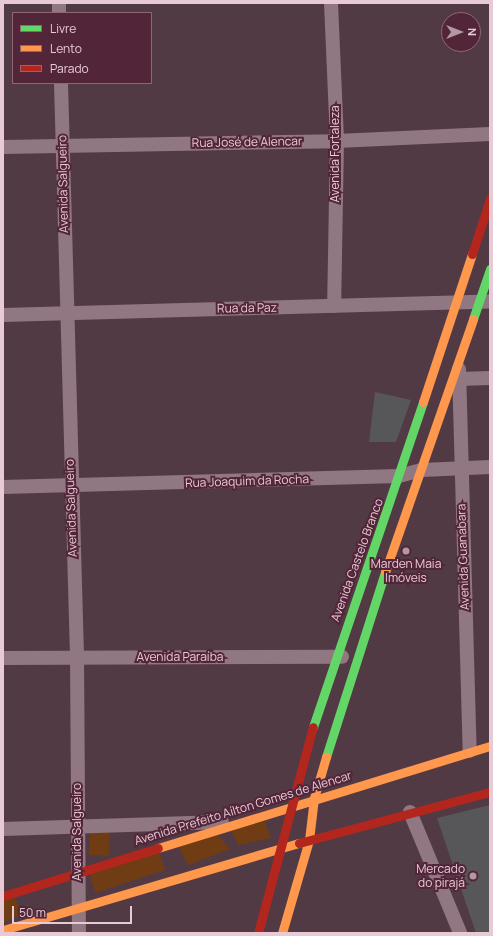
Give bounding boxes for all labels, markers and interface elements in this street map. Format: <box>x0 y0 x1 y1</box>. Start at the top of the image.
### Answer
legend <box>12 12 152 84</box>
north arrow <box>441 12 481 52</box>
text: Livre <box>50 20 76 37</box>
text: N <box>465 28 480 36</box>
text: Lento <box>50 40 82 57</box>
text: Parado <box>50 60 89 77</box>
street label: Avenida Fortaleza <box>328 105 342 203</box>
street label: Rua José de Alencar <box>192 134 302 150</box>
street label: Avenida Salgueiro <box>55 135 71 233</box>
street label: Rua da Paz <box>217 300 277 316</box>
street label: Avenida Salgueiro <box>62 459 80 557</box>
street label: Rua Joaquim da Rocha <box>185 472 309 490</box>
street label: Avenida Castelo Branco <box>328 496 386 624</box>
street label: Avenida Guanabara <box>454 504 472 610</box>
marker: Marden Maia Imóveis <box>401 546 411 556</box>
place label: Marden Maia Imóveis <box>371 557 441 585</box>
street label: Avenida Paraíba <box>137 650 223 664</box>
street label: Avenida Prefeito Aílton Gomes de Alencar <box>133 768 353 848</box>
street label: Avenida Salgueiro <box>70 783 84 881</box>
place label: Mercado do pirajá <box>416 862 465 890</box>
marker: Mercado do pirajá <box>468 871 478 881</box>
scale bar <box>14 898 134 924</box>
text: 50 m <box>19 904 46 921</box>

